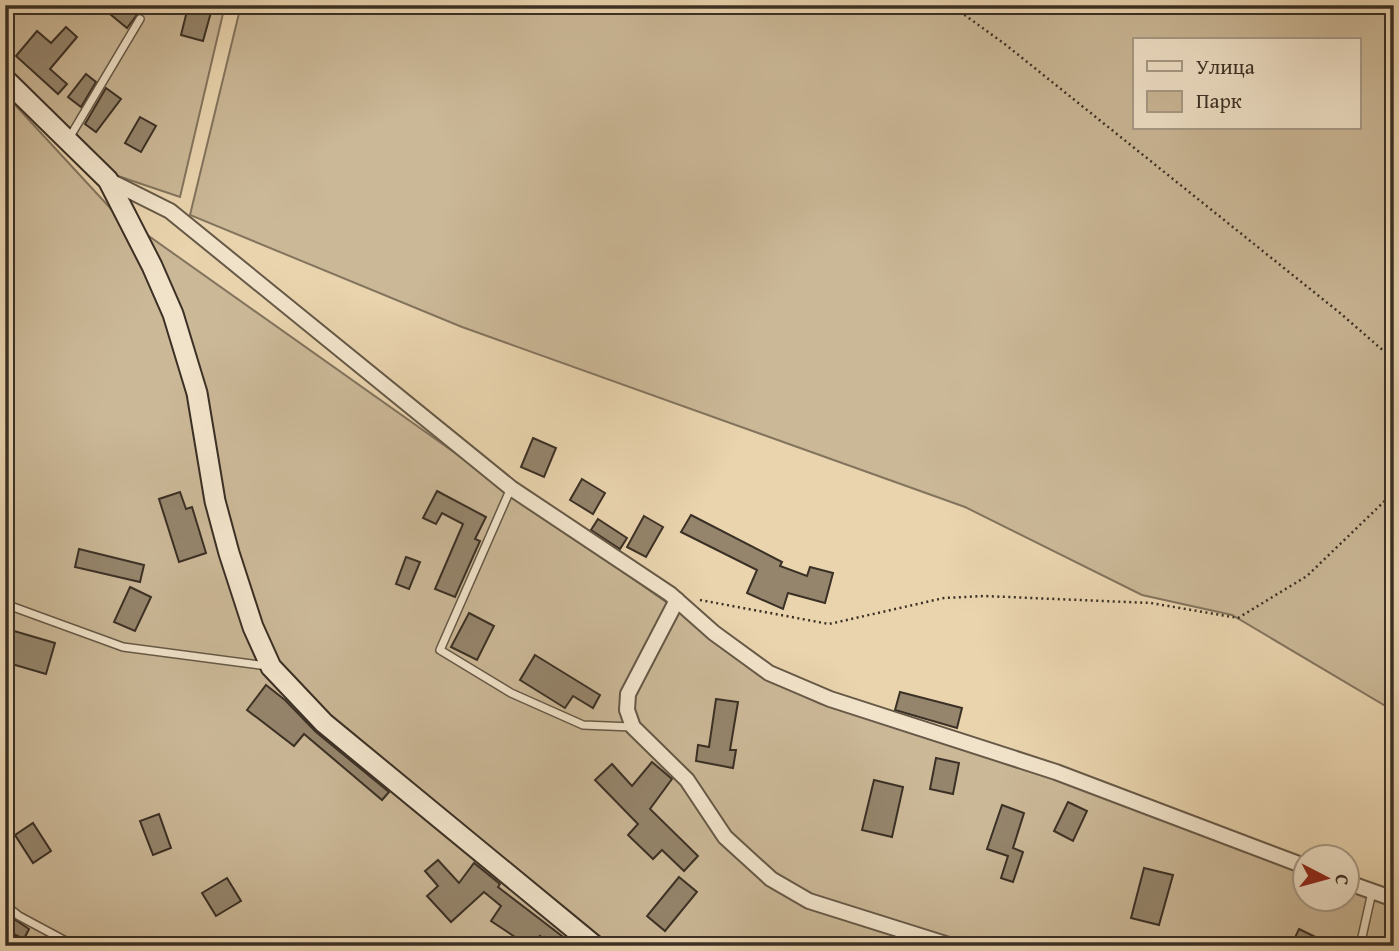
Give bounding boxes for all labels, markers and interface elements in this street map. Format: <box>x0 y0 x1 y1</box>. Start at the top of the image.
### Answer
legend <box>1133 38 1360 130</box>
text: Улица <box>1196 51 1255 82</box>
text: Парк <box>1196 85 1242 116</box>
north arrow <box>1290 842 1360 912</box>
text: С <box>1328 873 1357 887</box>

